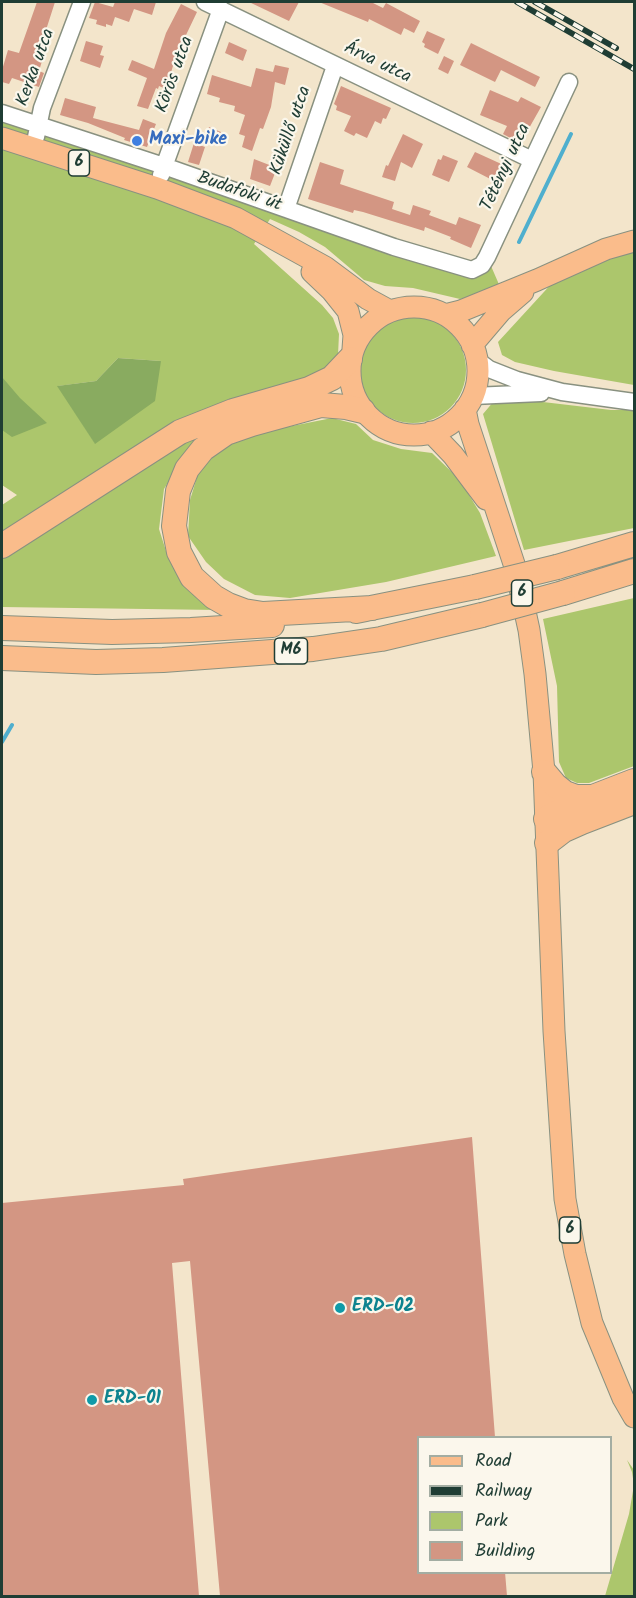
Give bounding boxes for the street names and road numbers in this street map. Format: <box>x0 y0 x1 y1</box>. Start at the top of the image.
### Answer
street label: Kerka utca <box>13 26 61 110</box>
street label: Körös utca <box>152 34 200 116</box>
street label: Árva utca <box>340 38 414 90</box>
street label: Küküllő utca <box>267 84 317 178</box>
street label: Tétényi utca <box>477 121 537 215</box>
road number: 6 <box>68 150 90 176</box>
street label: Budafoki út <box>194 168 284 218</box>
road number: 6 <box>512 580 532 606</box>
road number: M6 <box>274 638 308 664</box>
road number: 6 <box>560 1217 580 1243</box>

